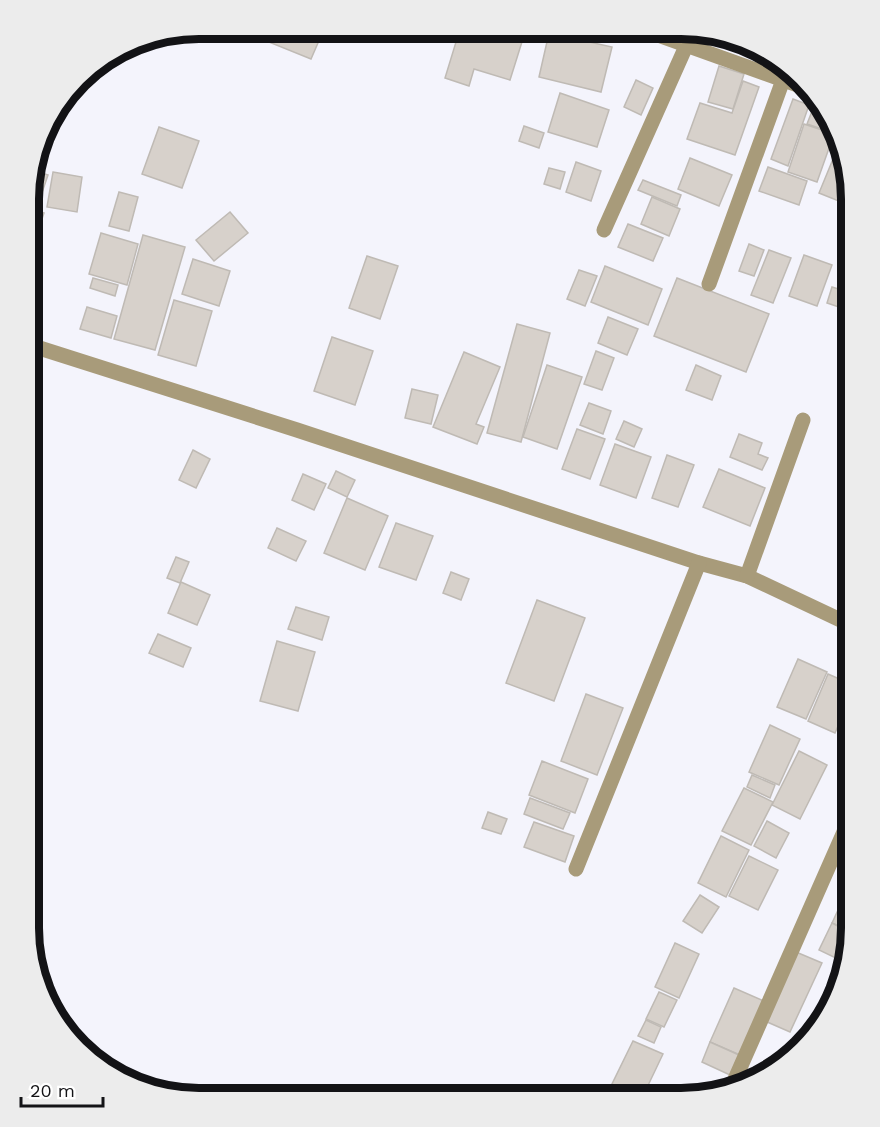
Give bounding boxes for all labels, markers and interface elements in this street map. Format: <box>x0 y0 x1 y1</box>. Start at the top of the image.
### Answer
scale bar <box>21 1070 104 1108</box>
text: 20 m <box>30 1080 75 1101</box>

